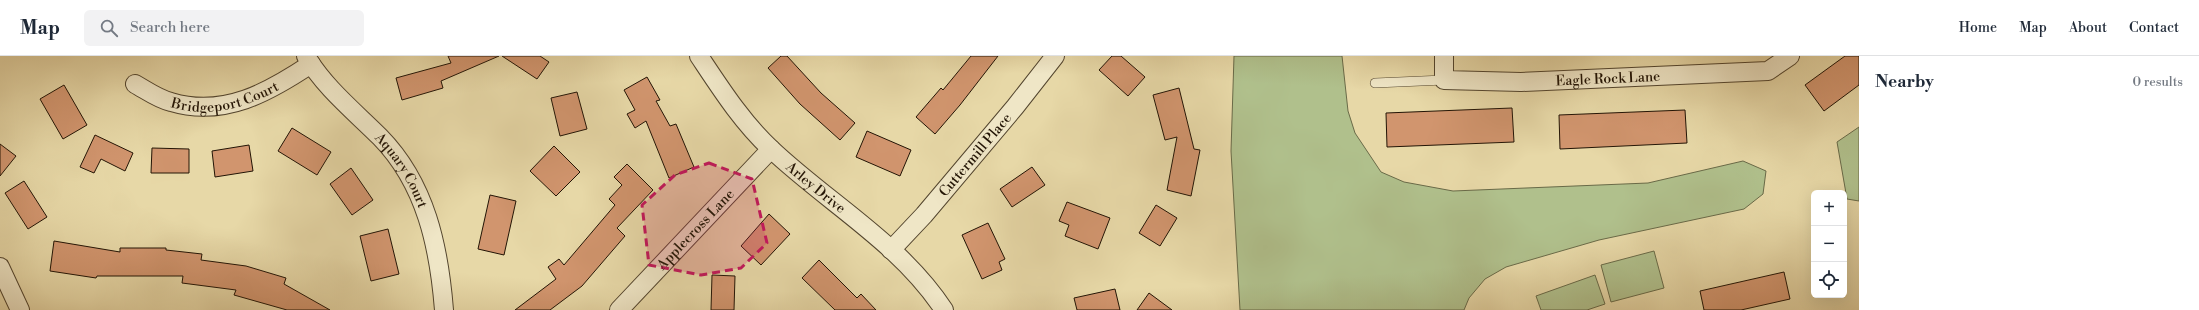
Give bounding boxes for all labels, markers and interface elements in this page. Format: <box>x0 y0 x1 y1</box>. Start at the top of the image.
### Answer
search box <box>84 10 364 46</box>
text: Map <box>20 16 60 40</box>
icon: search <box>98 17 120 39</box>
text: Search here <box>130 18 210 37</box>
text: Home <box>1959 19 1997 37</box>
text: Map <box>2019 19 2047 37</box>
text: About <box>2069 19 2107 37</box>
text: Contact <box>2129 19 2179 37</box>
street label: Eagle Rock Lane <box>1555 68 1661 90</box>
text: Nearby <box>1875 71 1934 93</box>
text: 0 results <box>2132 74 2183 90</box>
street label: Bridgeport Court <box>168 78 282 117</box>
street label: Cuttermill Place <box>935 110 1016 201</box>
street label: Aquary Court <box>370 128 431 211</box>
street label: Arley Drive <box>781 158 849 218</box>
street label: Applecross Lane <box>653 186 738 275</box>
map controls <box>1811 190 1847 298</box>
button: + <box>1811 190 1847 226</box>
button: − <box>1811 226 1847 262</box>
button: locate <box>1811 262 1847 298</box>

